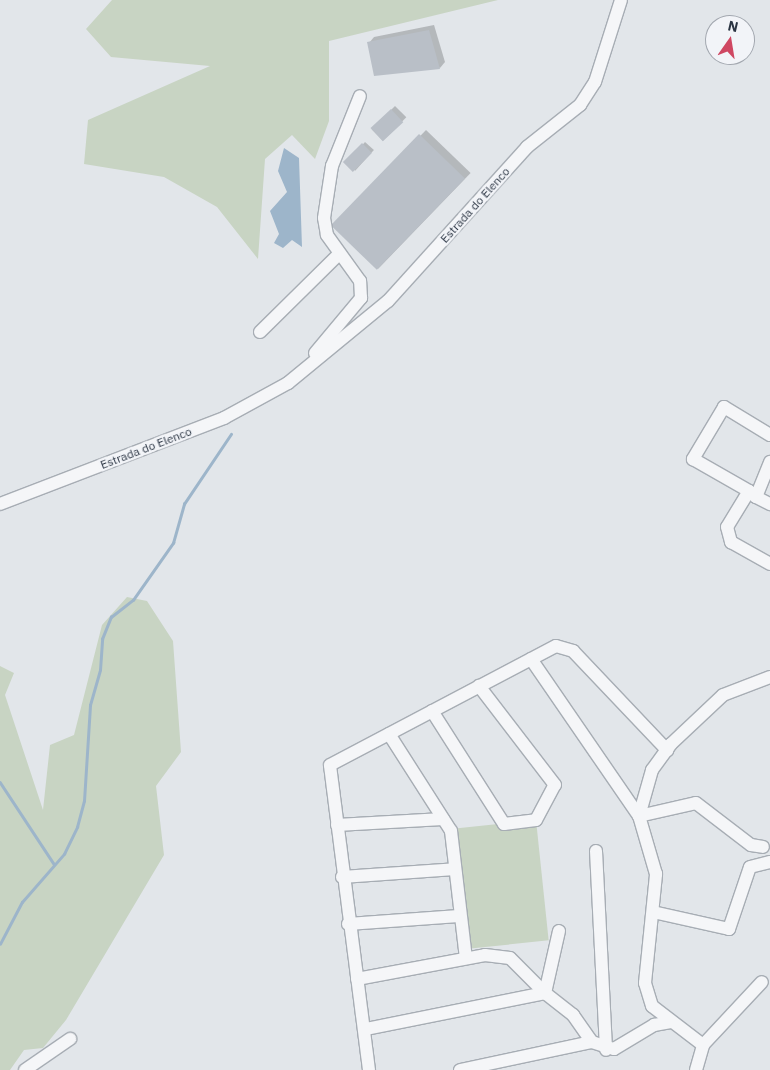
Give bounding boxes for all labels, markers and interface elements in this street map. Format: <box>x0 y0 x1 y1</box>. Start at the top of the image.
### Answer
north arrow <box>705 15 755 65</box>
text: N <box>726 16 740 36</box>
street label: Estrada do Elenco <box>437 164 513 246</box>
street label: Estrada do Elenco <box>98 424 194 472</box>

